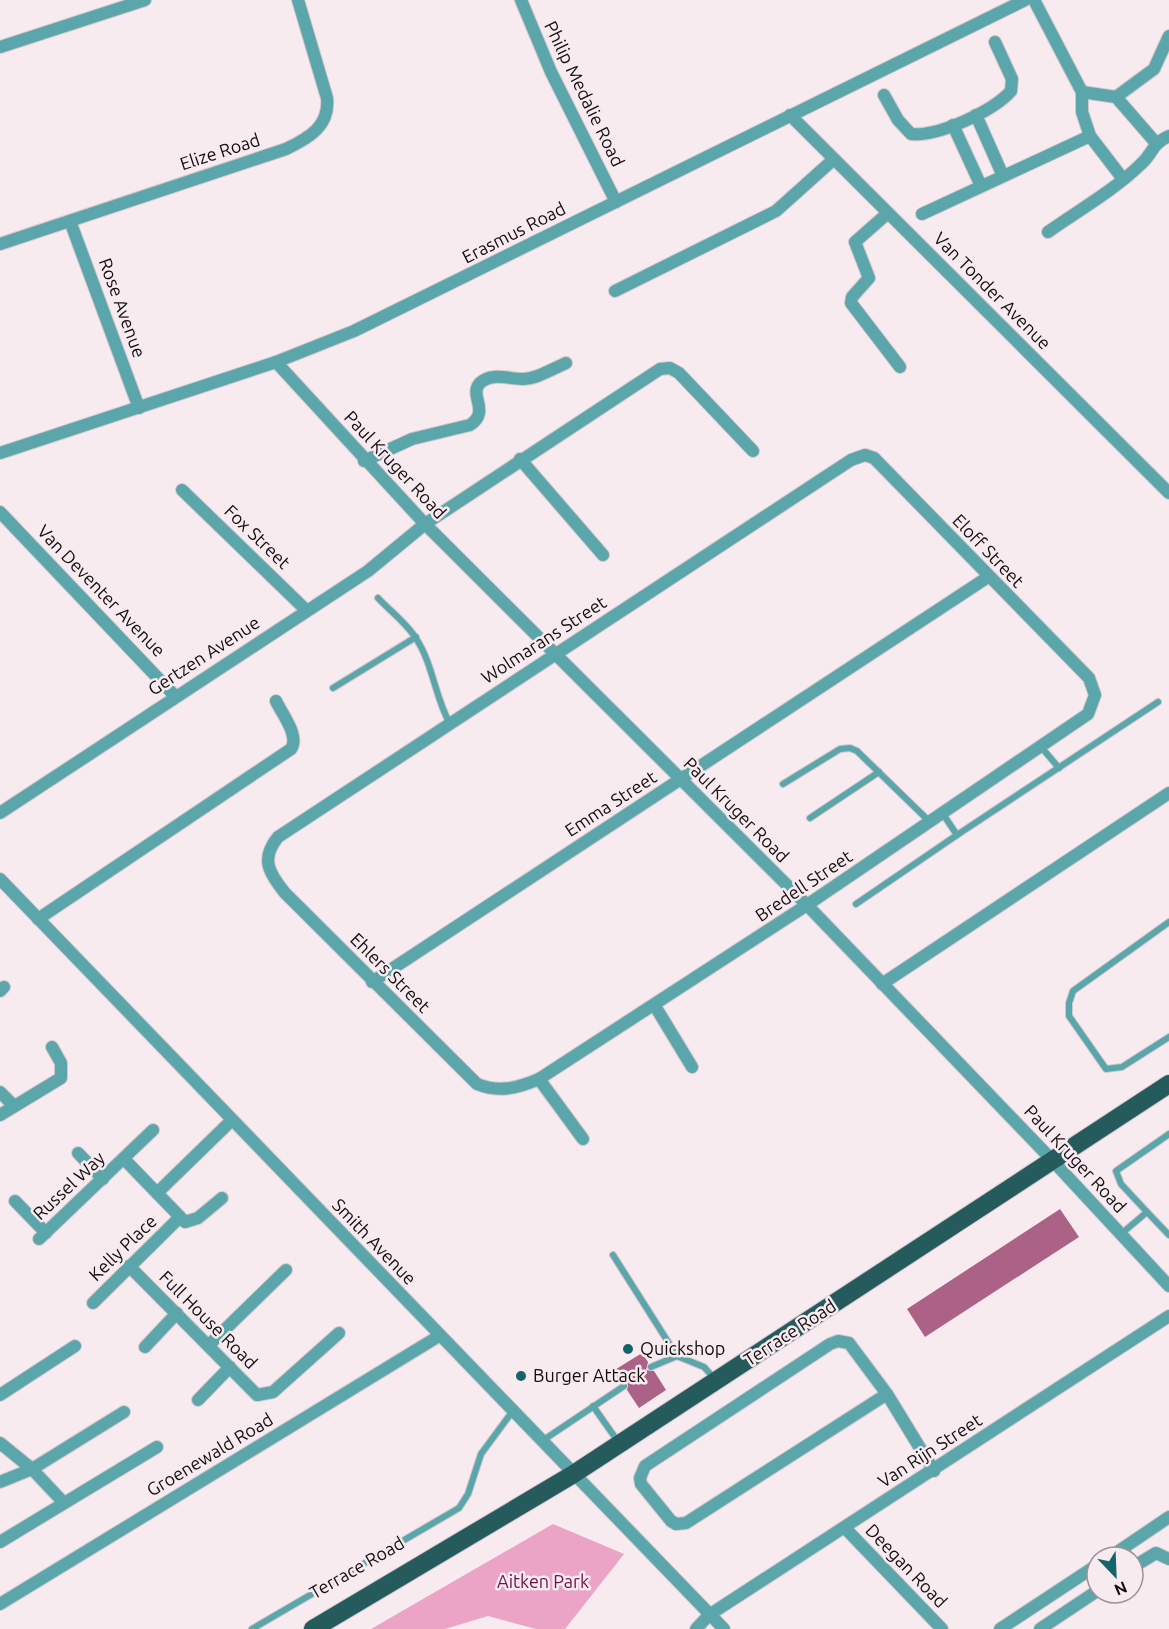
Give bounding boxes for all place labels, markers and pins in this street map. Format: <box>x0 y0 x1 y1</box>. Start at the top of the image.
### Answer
place label: Quickshop <box>640 1338 725 1359</box>
marker: Quickshop <box>621 1342 635 1356</box>
place label: Burger Attack <box>533 1365 645 1385</box>
marker: Burger Attack <box>514 1369 528 1383</box>

